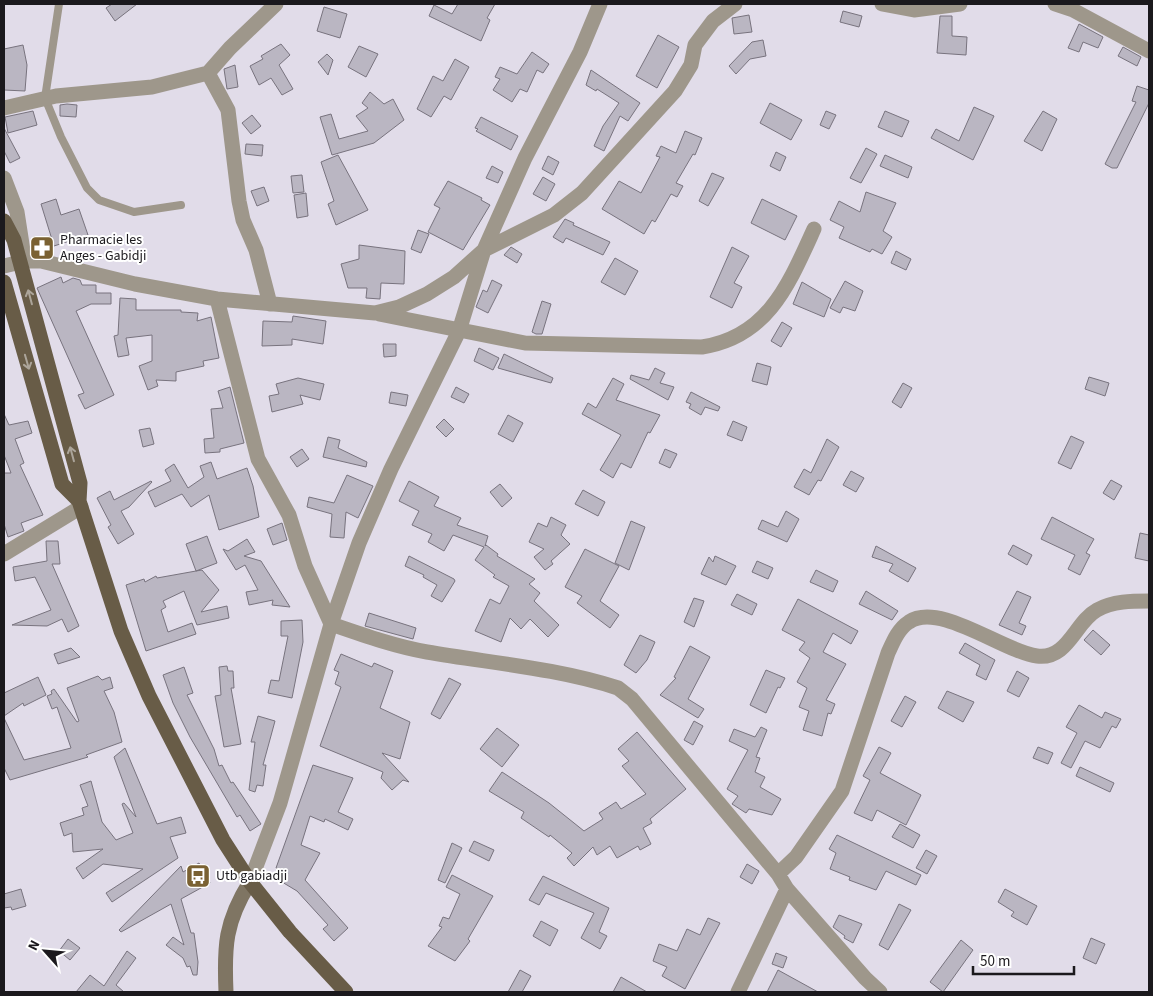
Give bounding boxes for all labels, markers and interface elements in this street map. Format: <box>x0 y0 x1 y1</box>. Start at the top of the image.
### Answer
place label: Pharmacie les Anges - Gabidji <box>60 230 146 266</box>
pharmacy icon: Pharmacie les Anges - Gabidji <box>29 235 55 261</box>
one-way arrow <box>24 289 34 305</box>
one-way arrow <box>22 354 32 370</box>
one-way arrow <box>67 446 77 462</box>
bus stop icon: Utb gabiadji <box>185 863 211 889</box>
place label: Utb gabiadji <box>216 866 287 886</box>
north arrow <box>20 926 70 976</box>
text: N <box>23 937 45 954</box>
scale bar <box>973 944 1074 976</box>
text: 50 m <box>980 951 1010 972</box>

